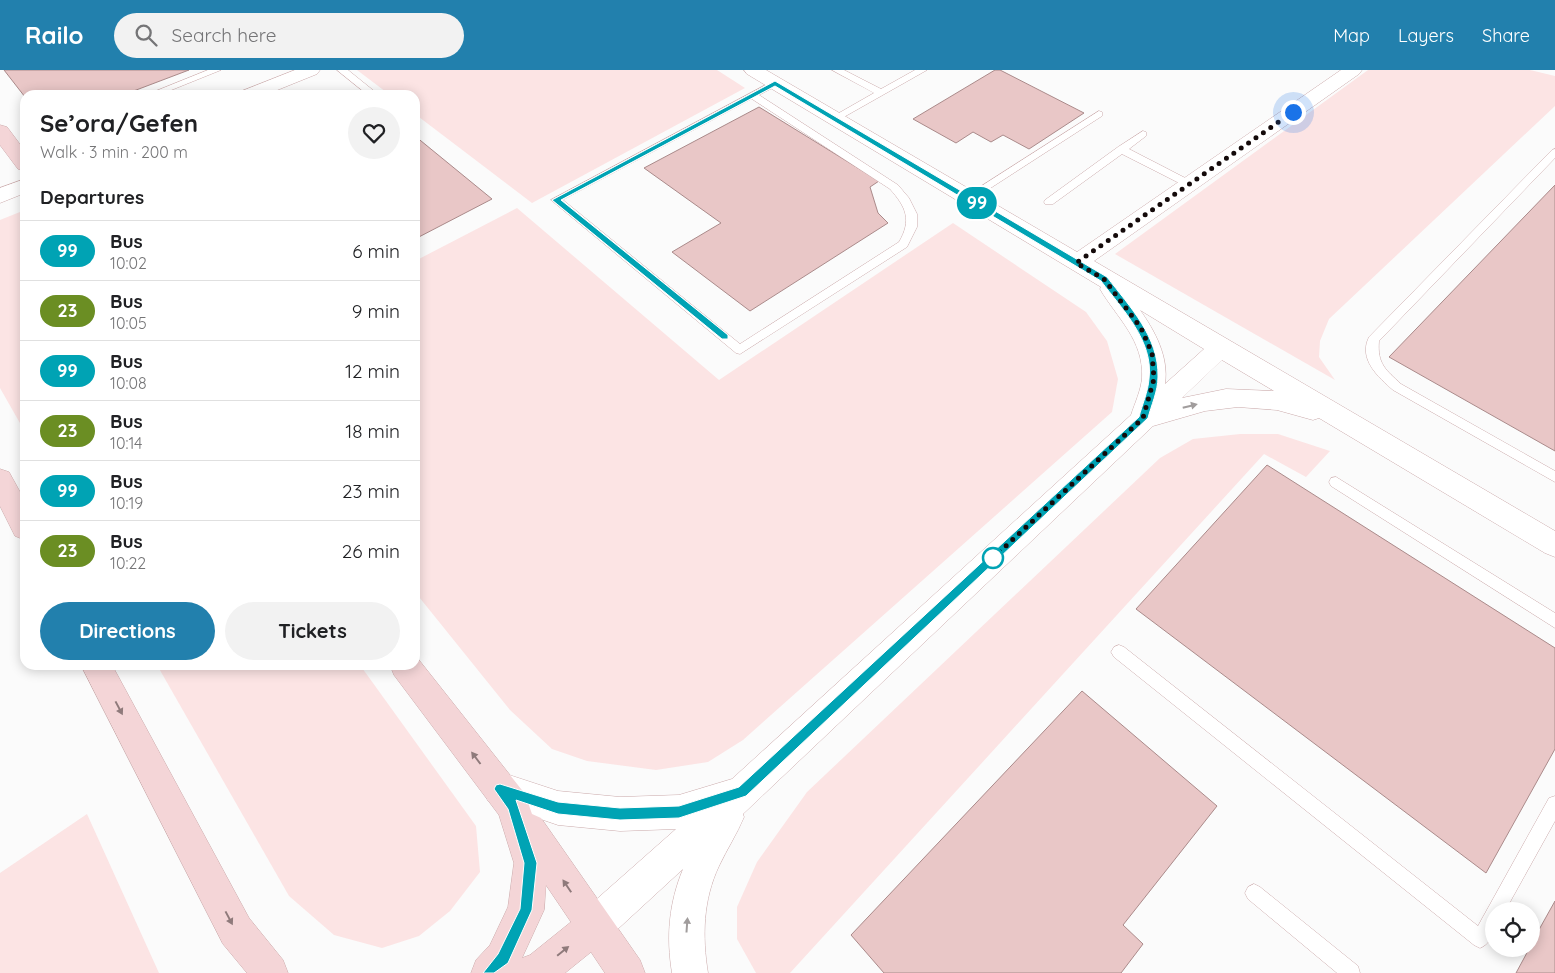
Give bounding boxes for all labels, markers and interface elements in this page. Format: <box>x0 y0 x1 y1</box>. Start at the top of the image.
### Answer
search box <box>114 13 464 58</box>
text: Railo <box>25 20 84 50</box>
icon: search <box>132 21 160 49</box>
text: Search here <box>172 23 276 47</box>
text: Map <box>1333 24 1370 47</box>
text: Layers <box>1398 24 1454 47</box>
text: Share <box>1482 24 1530 47</box>
your location <box>1281 100 1306 125</box>
button: heart <box>348 107 400 159</box>
text: Se’ora/Gefen <box>40 108 198 138</box>
text: Walk · 3 min · 200 m <box>40 142 188 162</box>
text: Departures <box>40 185 144 209</box>
line badge: 99 <box>954 187 1000 219</box>
text: 99 <box>967 191 987 214</box>
text: Bus <box>110 229 143 253</box>
text: 99 <box>57 239 78 262</box>
text: 6 min <box>352 239 400 263</box>
text: 10:02 <box>110 253 147 273</box>
text: Bus <box>110 289 143 313</box>
text: 23 <box>58 299 77 322</box>
text: 9 min <box>352 299 400 323</box>
text: 10:05 <box>110 313 147 333</box>
text: Bus <box>110 349 143 373</box>
text: 99 <box>57 359 78 382</box>
text: 12 min <box>345 359 400 383</box>
text: 10:08 <box>110 373 147 393</box>
one-way arrow <box>1183 402 1198 410</box>
text: Bus <box>110 409 143 433</box>
text: 23 <box>58 419 77 442</box>
text: 18 min <box>345 419 400 443</box>
text: 10:14 <box>110 433 143 453</box>
text: Bus <box>110 469 143 493</box>
text: 99 <box>57 479 78 502</box>
text: 23 min <box>342 479 400 503</box>
text: 10:19 <box>110 493 143 513</box>
text: Bus <box>110 529 143 553</box>
text: 23 <box>58 539 77 562</box>
text: 26 min <box>342 539 400 563</box>
unlabelled marker <box>982 547 1004 569</box>
text: 10:22 <box>110 553 146 573</box>
button: Directions <box>40 602 215 660</box>
button: Tickets <box>225 602 400 660</box>
one-way arrow <box>115 701 123 715</box>
one-way arrow <box>471 751 481 765</box>
one-way arrow <box>562 879 572 892</box>
map controls <box>1485 902 1540 957</box>
button: locate <box>1485 902 1540 957</box>
one-way arrow <box>225 910 233 925</box>
one-way arrow <box>684 917 692 933</box>
one-way arrow <box>556 946 569 957</box>

